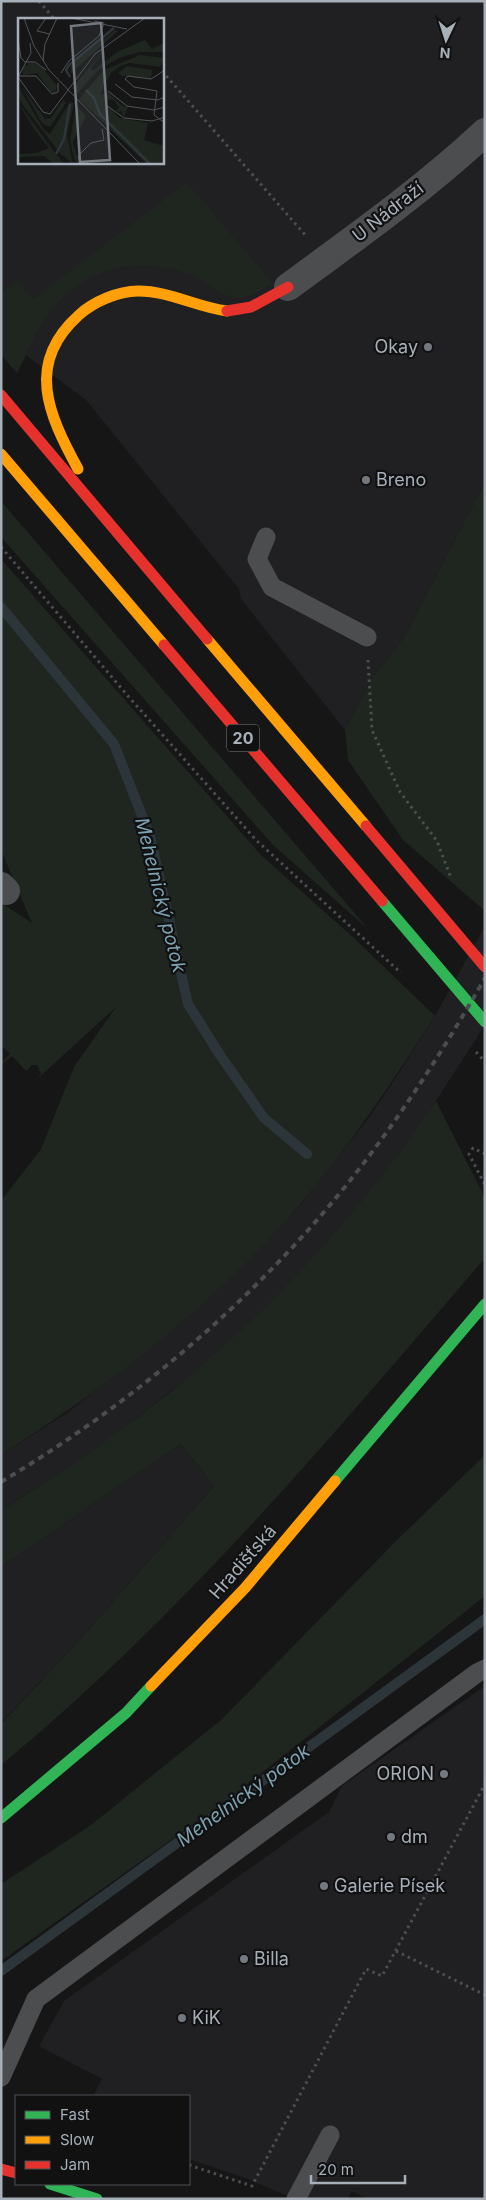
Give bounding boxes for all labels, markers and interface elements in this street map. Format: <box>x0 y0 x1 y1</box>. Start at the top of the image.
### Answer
north arrow <box>421 15 471 65</box>
inset map <box>18 18 164 164</box>
text: N <box>439 45 451 62</box>
street label: U Nádraží <box>348 177 428 246</box>
place label: Okay <box>374 336 418 357</box>
marker: Okay <box>422 341 434 353</box>
place label: Breno <box>376 469 426 490</box>
marker: Breno <box>360 474 372 486</box>
road number: 20 <box>227 724 259 751</box>
water label: Mehelnický potok <box>130 815 191 976</box>
street label: Hradišťská <box>205 1520 280 1603</box>
water label: Mehelnický potok <box>172 1739 315 1851</box>
place label: ORION <box>376 1763 434 1784</box>
marker: ORION <box>438 1768 450 1780</box>
place label: dm <box>401 1826 428 1847</box>
marker: dm <box>385 1831 397 1843</box>
place label: Galerie Písek <box>334 1875 445 1896</box>
marker: Galerie Písek <box>318 1880 330 1892</box>
place label: Billa <box>254 1948 289 1969</box>
marker: Billa <box>238 1953 250 1965</box>
place label: KiK <box>192 2007 221 2028</box>
marker: KiK <box>176 2012 188 2024</box>
legend <box>15 2095 190 2185</box>
text: Fast <box>60 2105 90 2124</box>
text: Slow <box>60 2130 94 2149</box>
scale bar <box>311 2152 405 2184</box>
text: Jam <box>60 2155 90 2174</box>
text: 20 m <box>318 2160 354 2179</box>

